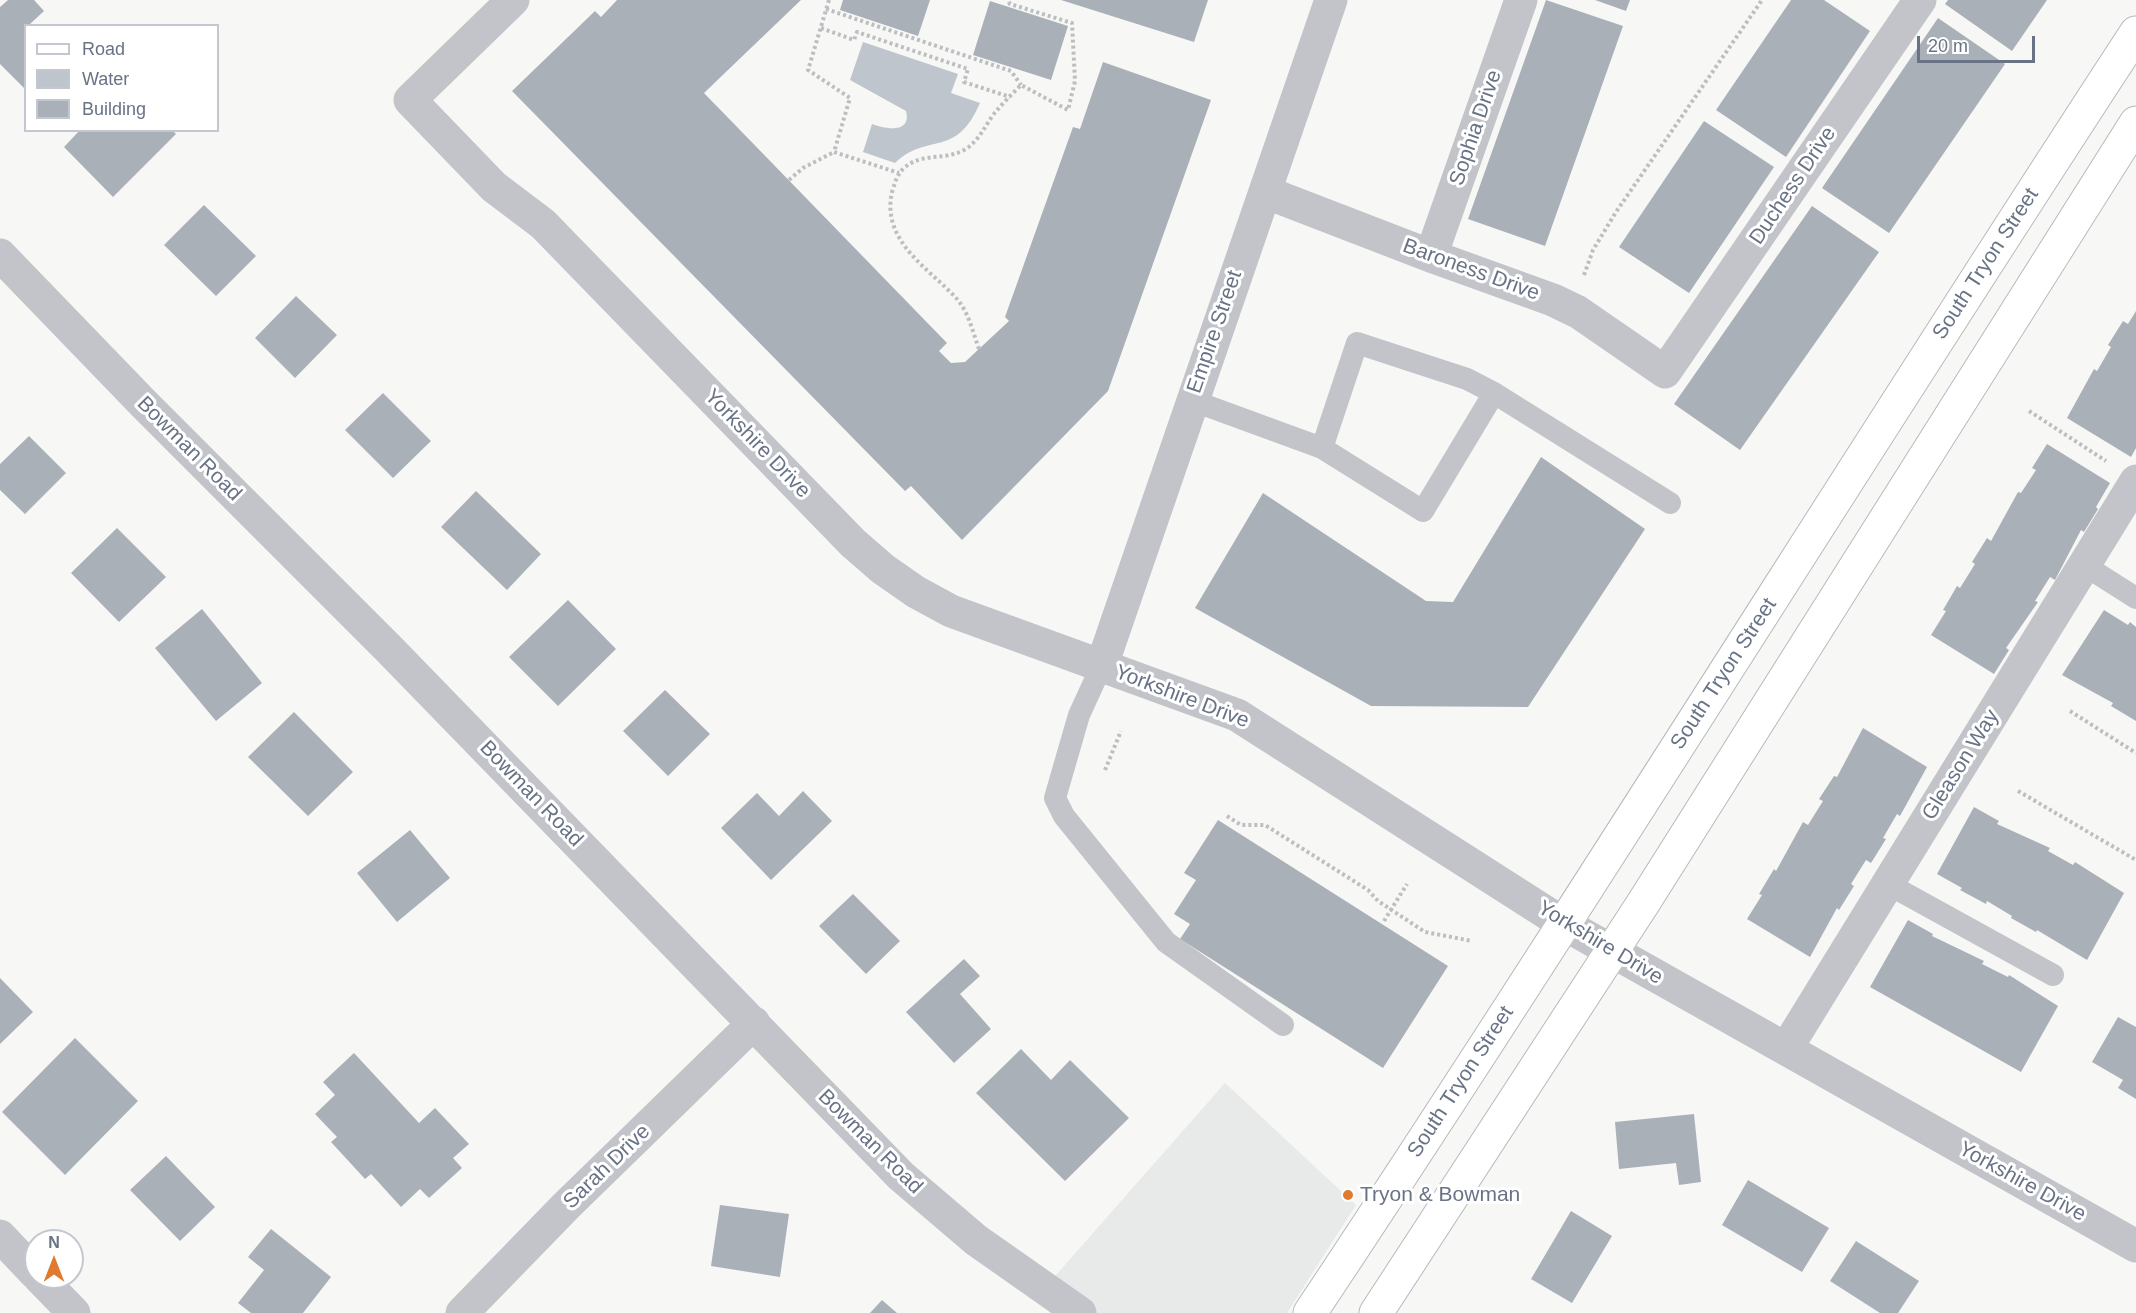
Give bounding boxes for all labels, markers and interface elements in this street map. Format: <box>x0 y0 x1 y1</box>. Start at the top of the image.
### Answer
legend <box>24 24 219 132</box>
scale bar <box>1920 24 2038 62</box>
text: 20 m <box>1928 36 1968 56</box>
text: Road <box>82 39 125 59</box>
street label: Sophia Drive <box>1445 67 1507 189</box>
text: Water <box>82 69 129 89</box>
text: Building <box>82 99 146 119</box>
street label: Duchess Drive <box>1744 122 1842 250</box>
street label: South Tryon Street <box>1928 184 2044 344</box>
street label: Baroness Drive <box>1399 234 1543 306</box>
street label: Empire Street <box>1182 267 1248 397</box>
street label: Yorkshire Drive <box>699 384 815 504</box>
street label: Bowman Road <box>131 391 247 507</box>
street label: South Tryon Street <box>1666 594 1782 754</box>
street label: Yorkshire Drive <box>1111 660 1253 734</box>
street label: Gleason Way <box>1917 705 2005 825</box>
street label: Bowman Road <box>474 736 588 852</box>
street label: Yorkshire Drive <box>1533 896 1667 990</box>
street label: South Tryon Street <box>1403 1002 1519 1162</box>
street label: Bowman Road <box>812 1084 928 1200</box>
street label: Sarah Drive <box>558 1119 656 1215</box>
street label: Yorkshire Drive <box>1954 1137 2090 1227</box>
place label: Tryon & Bowman <box>1360 1182 1520 1208</box>
marker: Tryon & Bowman <box>1341 1188 1355 1202</box>
north arrow <box>24 1229 84 1289</box>
text: N <box>48 1234 60 1251</box>

